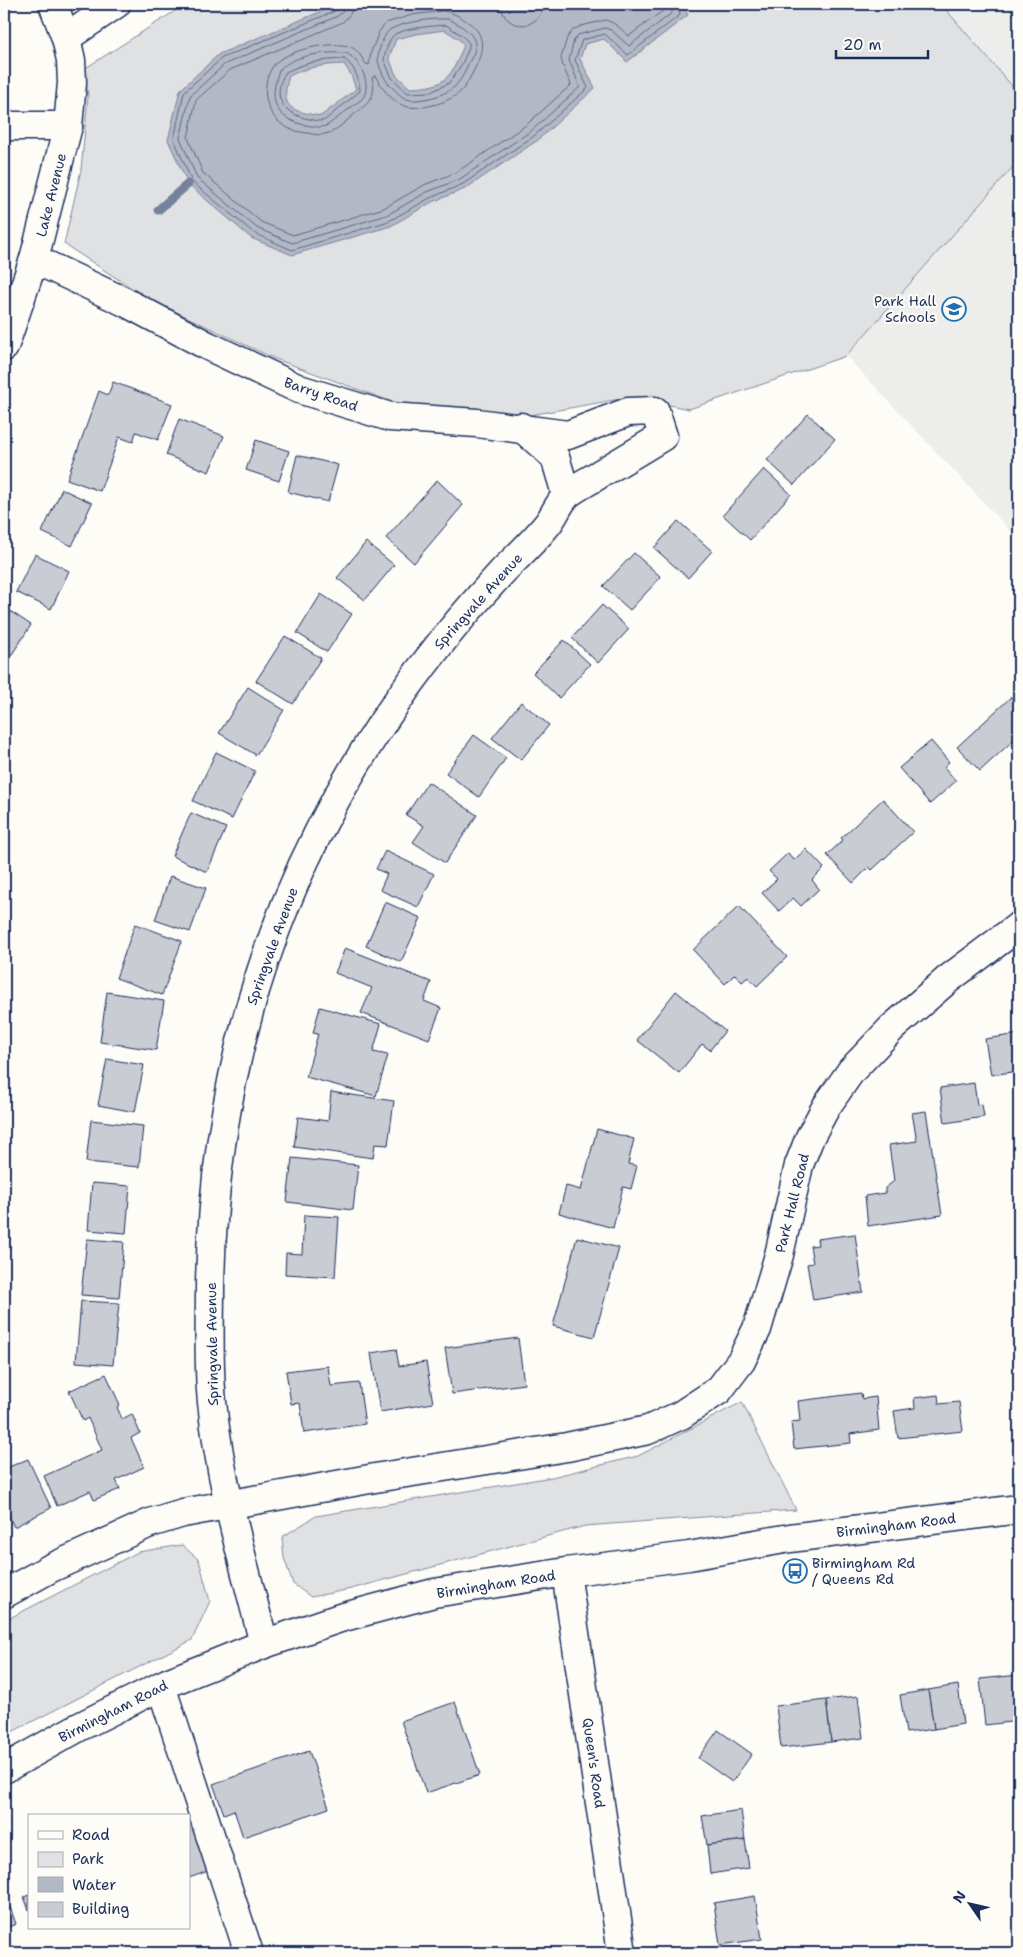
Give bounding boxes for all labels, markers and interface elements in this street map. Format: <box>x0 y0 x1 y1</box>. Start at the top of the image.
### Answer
scale bar <box>836 28 928 60</box>
text: 20 m <box>843 35 882 55</box>
street label: Lake Avenue <box>32 151 70 239</box>
place label: Park Hall Schools <box>874 292 937 326</box>
school or university icon: Park Hall Schools <box>941 296 967 322</box>
street label: Barry Road <box>282 373 360 415</box>
street label: Springvale Avenue <box>430 549 526 653</box>
street label: Springvale Avenue <box>242 885 302 1007</box>
street label: Park Hall Road <box>771 1151 813 1255</box>
street label: Springvale Avenue <box>202 1282 222 1406</box>
street label: Birmingham Road <box>835 1509 957 1541</box>
place label: Birmingham Rd / Queens Rd <box>812 1554 915 1588</box>
bus stop icon: Birmingham Rd / Queens Rd <box>782 1558 808 1584</box>
street label: Birmingham Road <box>435 1566 557 1602</box>
street label: Birmingham Road <box>55 1676 171 1746</box>
street label: Queen's Road <box>579 1717 609 1809</box>
legend <box>28 1814 190 1930</box>
text: Road <box>72 1825 110 1845</box>
text: Park <box>72 1849 104 1869</box>
text: Water <box>72 1875 116 1895</box>
north arrow <box>946 1880 996 1930</box>
text: N <box>949 1887 970 1906</box>
text: Building <box>72 1899 129 1919</box>

